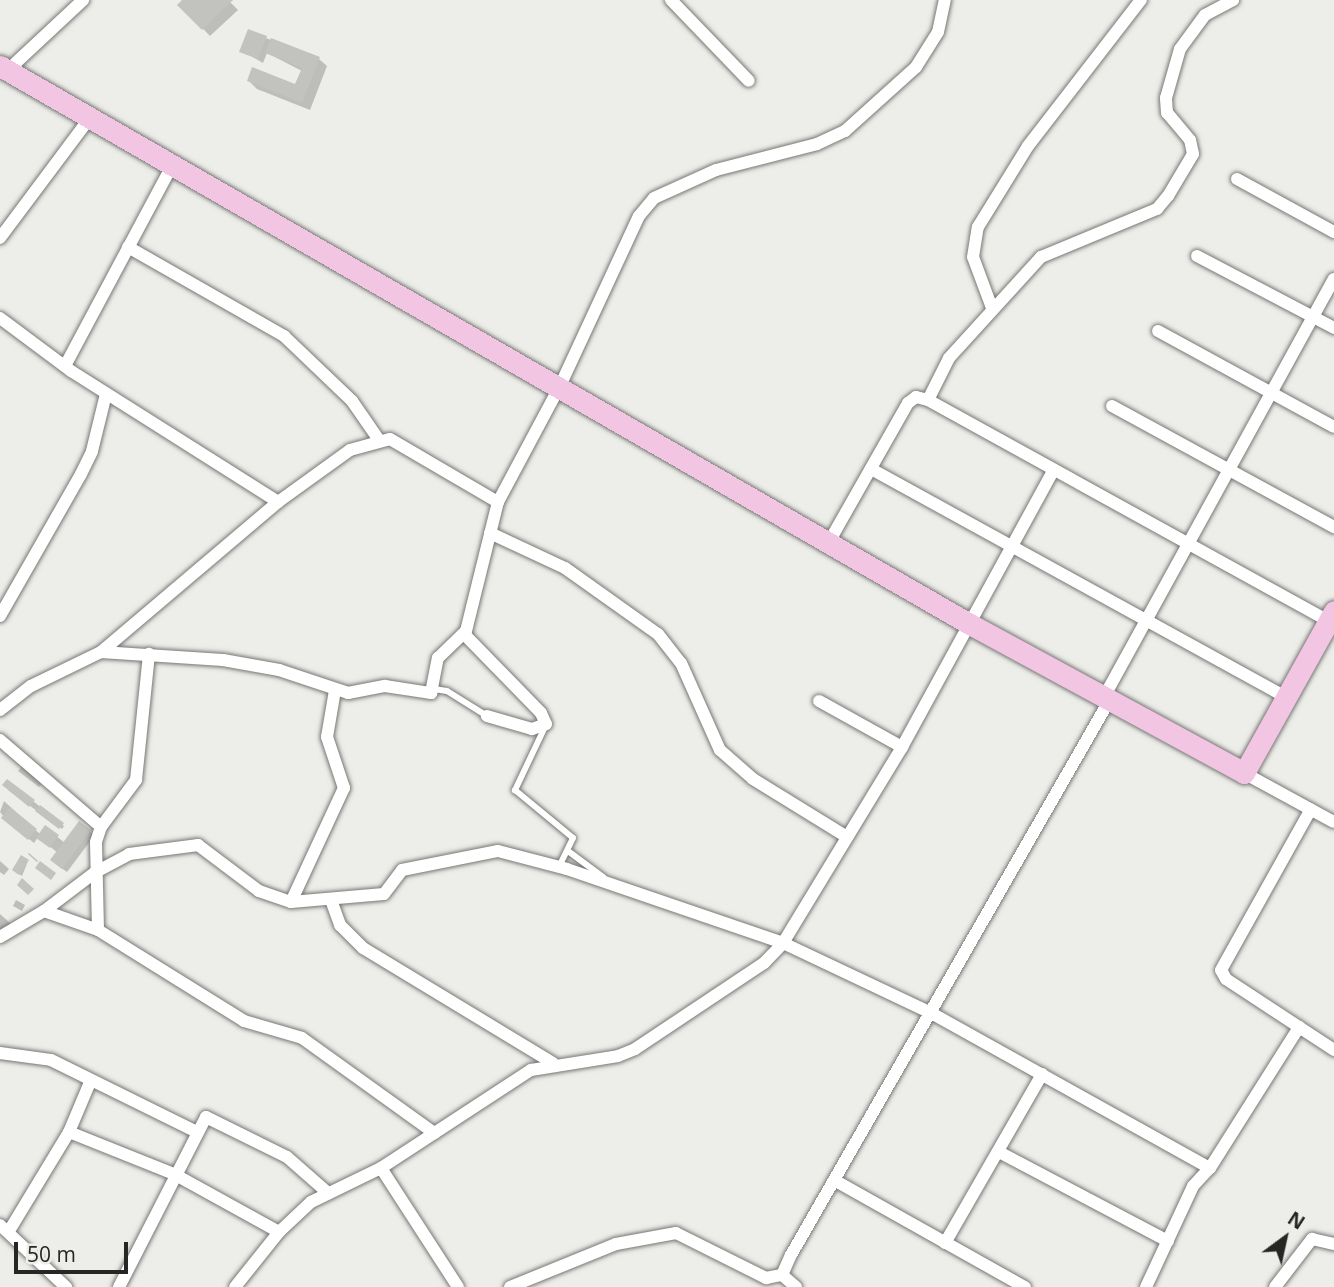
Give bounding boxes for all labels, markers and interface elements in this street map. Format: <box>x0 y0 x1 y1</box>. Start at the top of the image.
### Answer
north arrow <box>1250 1203 1320 1273</box>
text: N <box>1283 1205 1310 1235</box>
scale bar <box>18 1228 131 1272</box>
text: 50 m <box>27 1240 76 1268</box>

